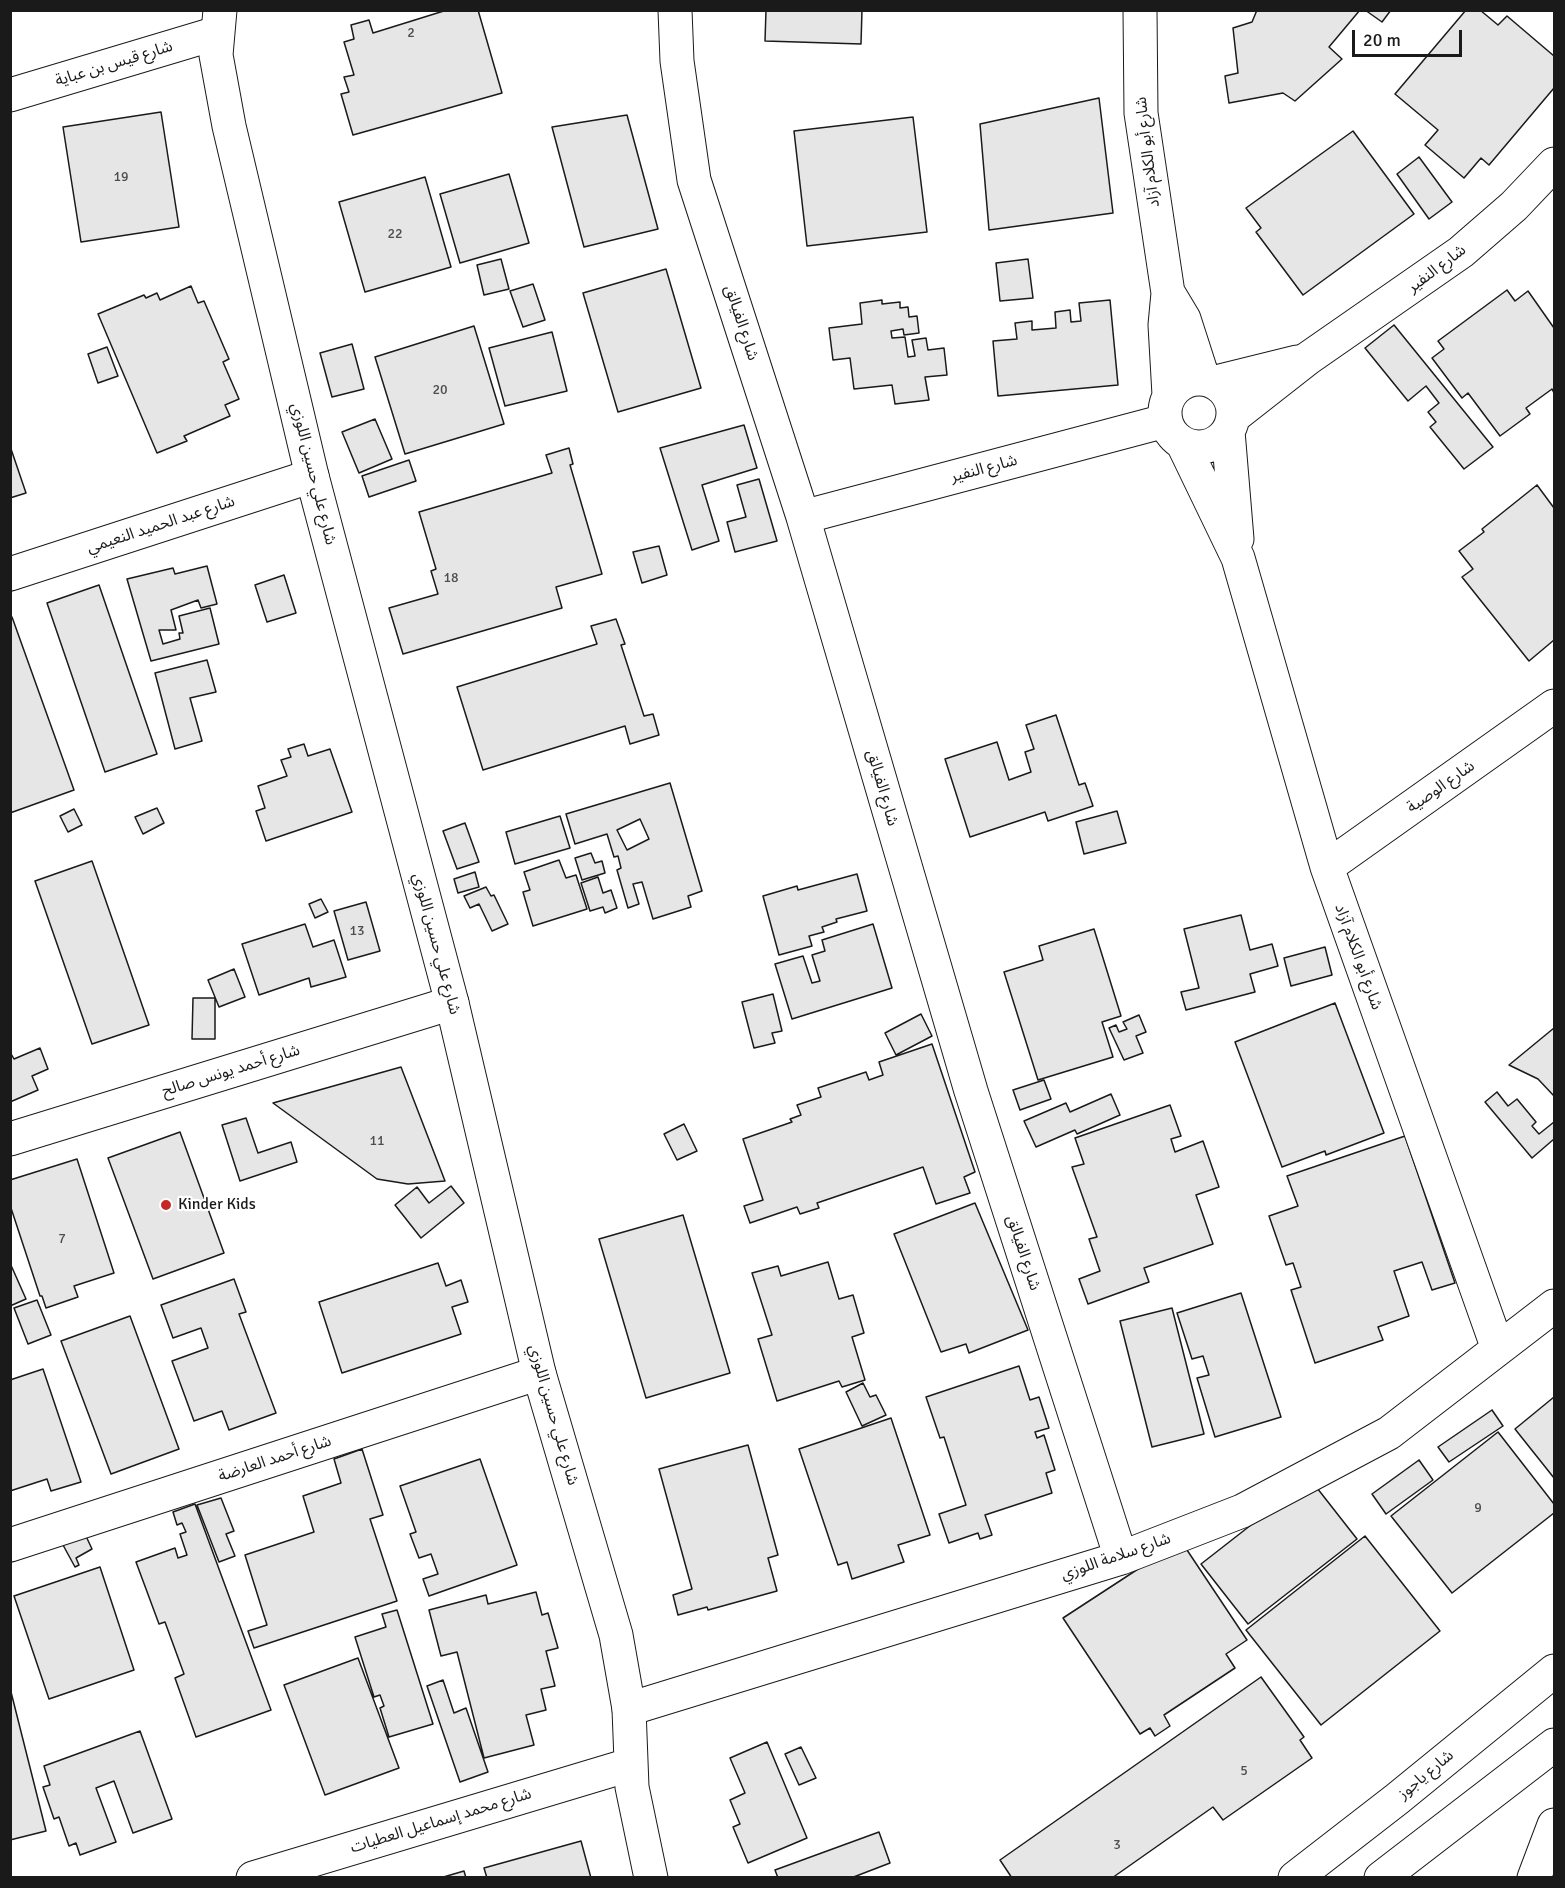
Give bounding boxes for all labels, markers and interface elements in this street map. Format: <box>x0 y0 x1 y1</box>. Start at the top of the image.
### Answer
scale bar <box>1355 18 1464 56</box>
house number: 2 <box>407 25 415 41</box>
text: 20 m <box>1363 29 1401 51</box>
street label: شارع قيس بن عباية <box>53 37 175 91</box>
street label: شارع أبو الكلام آزاد <box>1132 96 1164 208</box>
house number: 19 <box>113 169 129 185</box>
house number: 22 <box>387 226 403 242</box>
street label: شارع النفير <box>1404 241 1470 297</box>
street label: شارع الفيالق <box>720 283 762 363</box>
house number: 20 <box>432 382 448 398</box>
street label: شارع علي حسين اللوزي <box>286 401 340 547</box>
street label: شارع النفير <box>948 451 1020 487</box>
street label: شارع عبد الحميد النعيمي <box>85 492 237 558</box>
house number: 18 <box>443 570 459 586</box>
street label: شارع الفيالق <box>862 748 902 828</box>
street label: شارع الوصية <box>1403 757 1479 817</box>
street label: شارع علي حسين اللوزي <box>408 871 464 1017</box>
street label: شارع أبو الكلام آزاد <box>1330 901 1386 1013</box>
house number: 13 <box>349 923 365 939</box>
street label: شارع أحمد يونس صالح <box>160 1041 302 1101</box>
house number: 11 <box>369 1133 385 1149</box>
place label: Kinder Kids <box>178 1195 256 1215</box>
marker: Kinder Kids <box>159 1198 173 1212</box>
street label: شارع الفيالق <box>1002 1213 1044 1293</box>
house number: 7 <box>58 1231 66 1247</box>
street label: شارع علي حسين اللوزي <box>524 1342 582 1488</box>
street label: شارع أحمد العارضة <box>216 1432 334 1486</box>
house number: 9 <box>1474 1500 1482 1516</box>
street label: شارع سلامة اللوزي <box>1059 1529 1173 1585</box>
street label: شارع ياجوز <box>1394 1746 1458 1804</box>
house number: 5 <box>1240 1763 1248 1779</box>
street label: شارع محمد إسماعيل العطيات <box>348 1784 534 1858</box>
house number: 3 <box>1113 1837 1121 1853</box>

